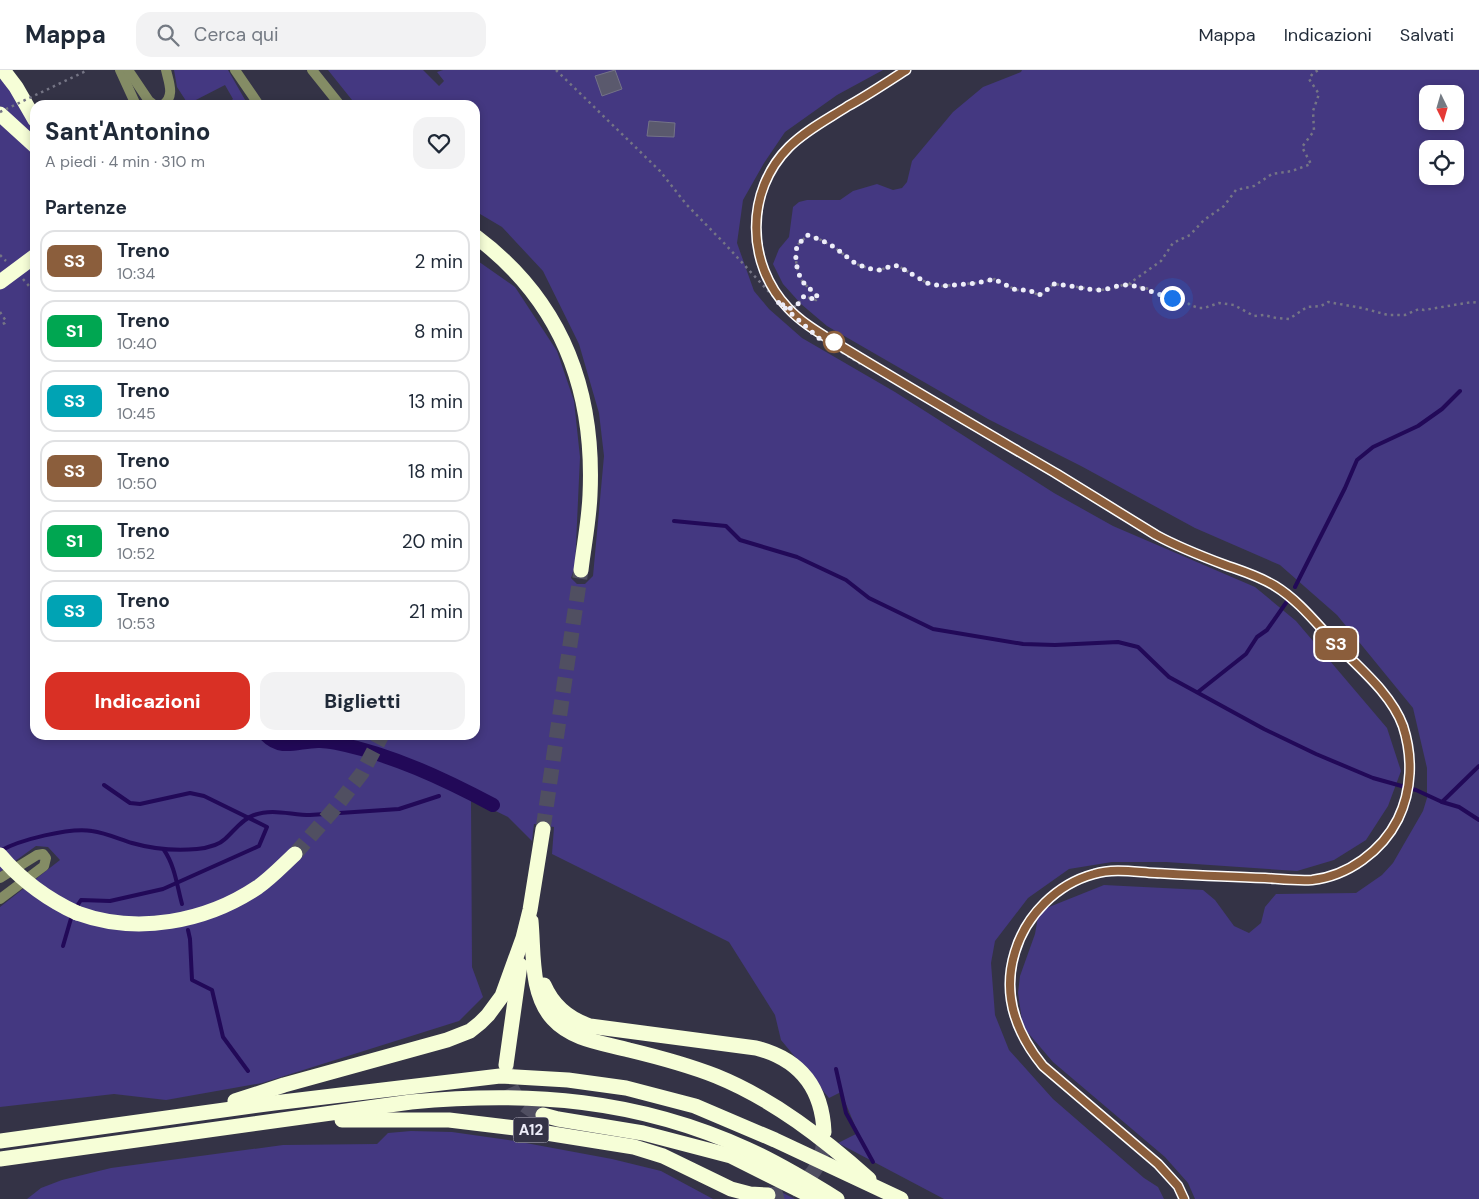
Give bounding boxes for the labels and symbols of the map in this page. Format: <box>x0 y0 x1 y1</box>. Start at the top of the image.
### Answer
north arrow <box>1419 85 1464 130</box>
your location <box>1160 286 1185 311</box>
unlabelled marker <box>823 331 845 353</box>
line badge: S3 <box>1314 628 1358 660</box>
road number: A12 <box>514 1118 548 1142</box>

